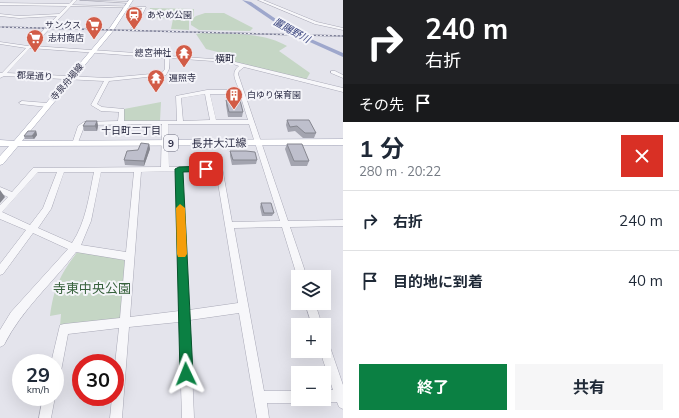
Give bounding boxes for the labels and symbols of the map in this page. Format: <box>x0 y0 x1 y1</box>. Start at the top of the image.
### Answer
station icon: あやめ公園 <box>124 5 144 30</box>
place label: あやめ公園 <box>147 9 192 20</box>
supermarket icon: サンクス <box>84 15 104 40</box>
water label: 置賜野川 <box>271 15 313 46</box>
place label: サンクス <box>45 19 81 30</box>
supermarket icon: 志村商店 <box>25 28 45 53</box>
place label: 志村商店 <box>48 32 84 43</box>
temple icon: 總宮神社 <box>174 43 194 68</box>
place label: 總宮神社 <box>135 47 171 58</box>
district label: 横町 <box>215 52 235 65</box>
street label: 寺泉舟場線 <box>48 60 86 102</box>
temple icon: 遍照寺 <box>146 68 166 93</box>
street label: 郡是通り <box>17 69 53 82</box>
place label: 遍照寺 <box>169 72 196 83</box>
building icon: 白ゆり保育園 <box>224 85 244 110</box>
place label: 白ゆり保育園 <box>247 89 301 100</box>
district label: 十日町二丁目 <box>101 124 161 137</box>
road number: 9 <box>164 135 178 151</box>
street label: 長井大江線 <box>191 136 247 150</box>
pin <box>189 152 223 186</box>
park label: 寺東中央公園 <box>53 280 131 296</box>
position arrow <box>165 353 207 395</box>
speed limit sign: 30 <box>72 354 124 406</box>

